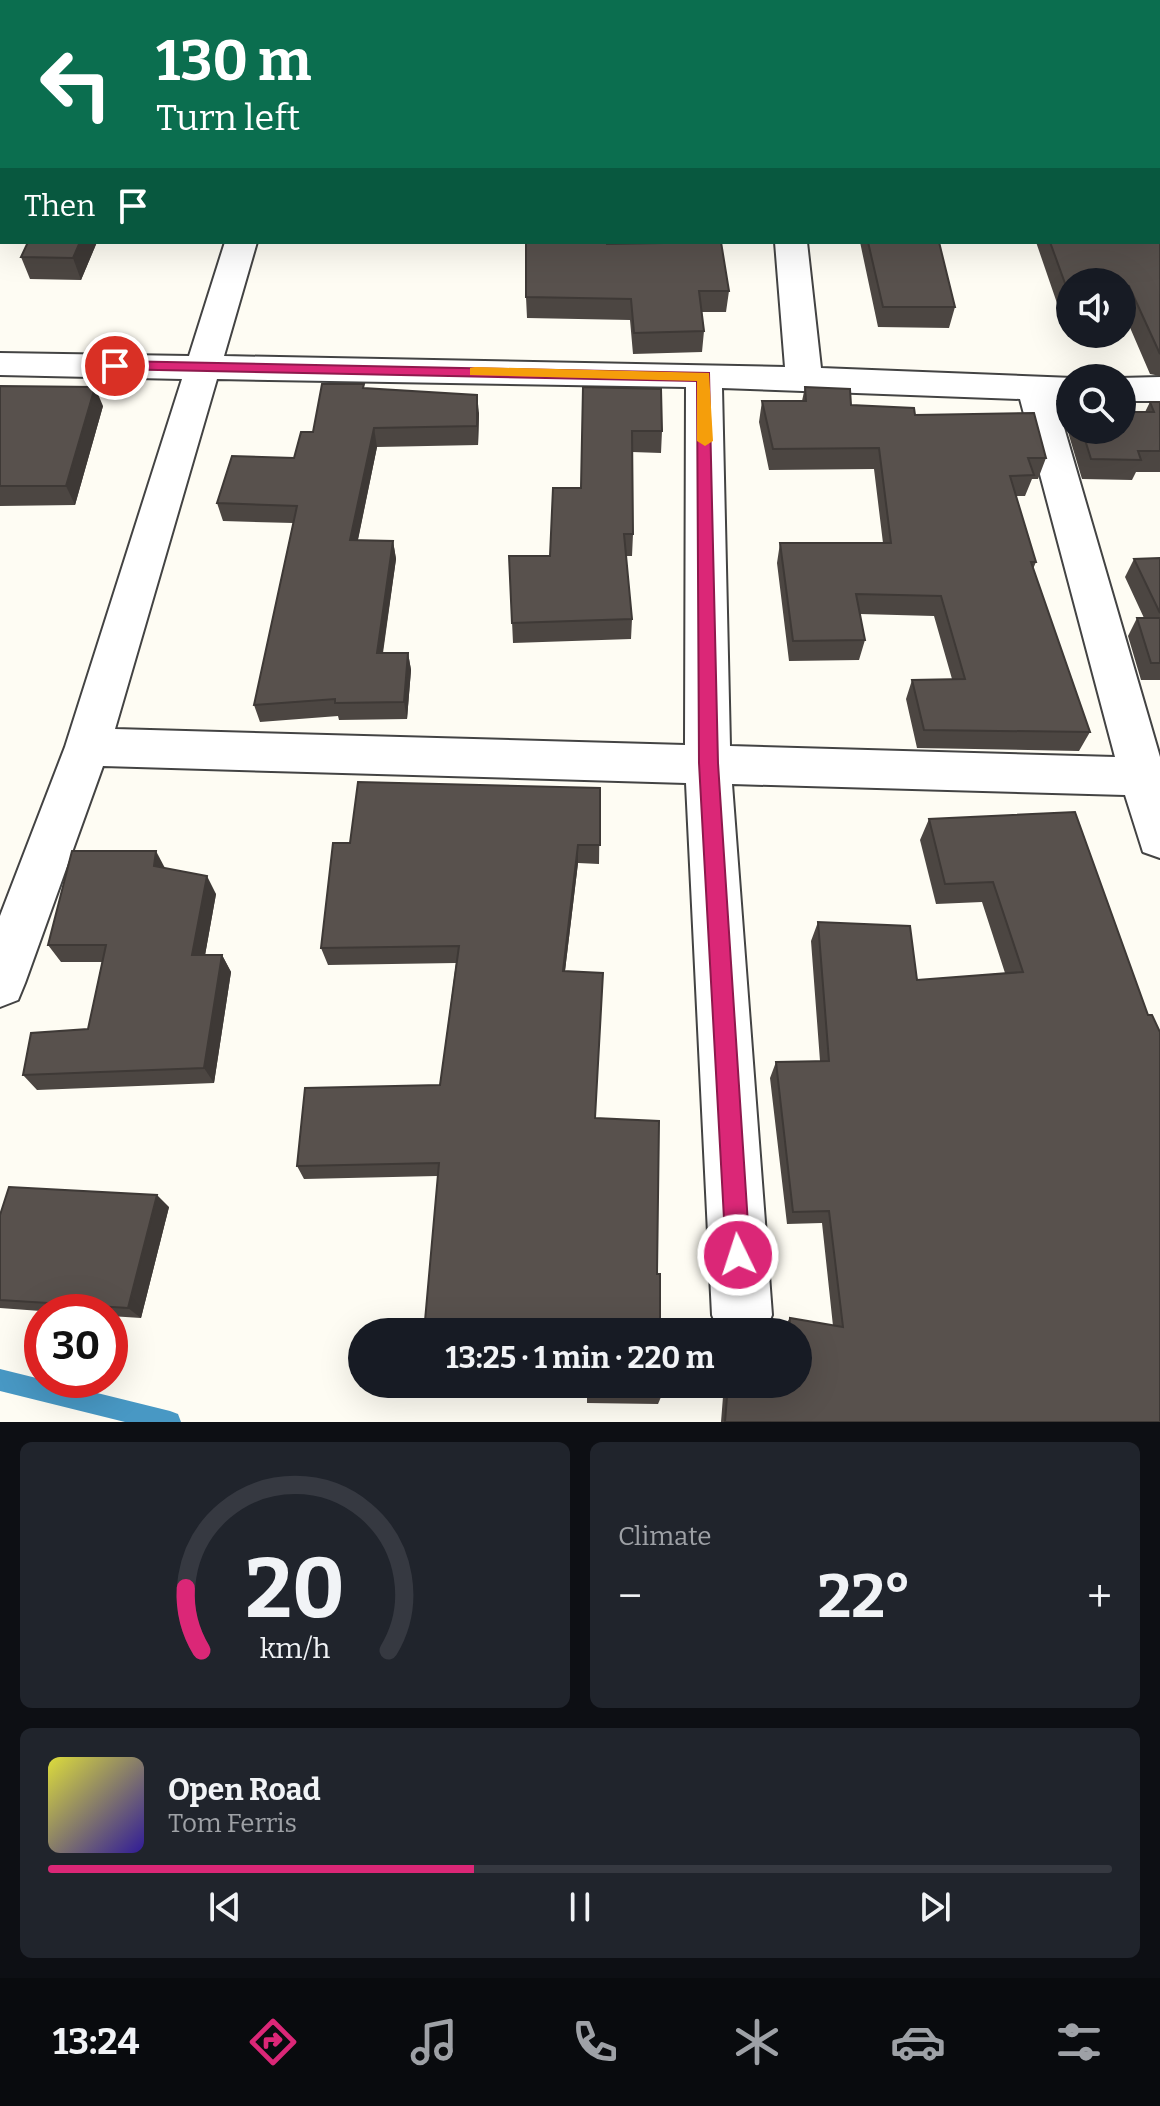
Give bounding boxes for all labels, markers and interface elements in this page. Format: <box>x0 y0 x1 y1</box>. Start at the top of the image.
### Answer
text: 130 m <box>156 28 312 95</box>
icon: left <box>24 32 128 136</box>
text: Turn left <box>156 96 300 140</box>
icon: arrive <box>111 184 155 228</box>
text: Then <box>24 188 95 224</box>
map controls <box>1056 268 1136 444</box>
button: sound <box>1056 268 1136 348</box>
pin <box>81 332 149 400</box>
icon: arrive <box>93 344 137 388</box>
button: search <box>1056 364 1136 444</box>
position arrow <box>696 1213 780 1297</box>
speed limit sign: 30 <box>24 1294 128 1398</box>
text: 13:25 · 1 min · 220 m <box>446 1340 714 1376</box>
text: Climate <box>618 1521 712 1552</box>
text: 20 <box>245 1539 345 1639</box>
text: 22° <box>818 1561 912 1633</box>
text: − <box>618 1570 642 1623</box>
text: + <box>1087 1570 1112 1623</box>
text: km/h <box>260 1631 331 1666</box>
text: Open Road <box>168 1772 321 1808</box>
text: Tom Ferris <box>168 1808 297 1839</box>
icon: previous <box>203 1885 247 1929</box>
icon: pause <box>558 1885 602 1929</box>
icon: next <box>913 1885 957 1929</box>
icon: directions <box>245 2014 301 2070</box>
icon: music <box>406 2014 462 2070</box>
icon: phone <box>567 2014 623 2070</box>
icon: climate <box>729 2014 785 2070</box>
icon: car <box>890 2014 946 2070</box>
icon: filters <box>1051 2014 1107 2070</box>
text: 13:24 <box>53 2020 140 2064</box>

